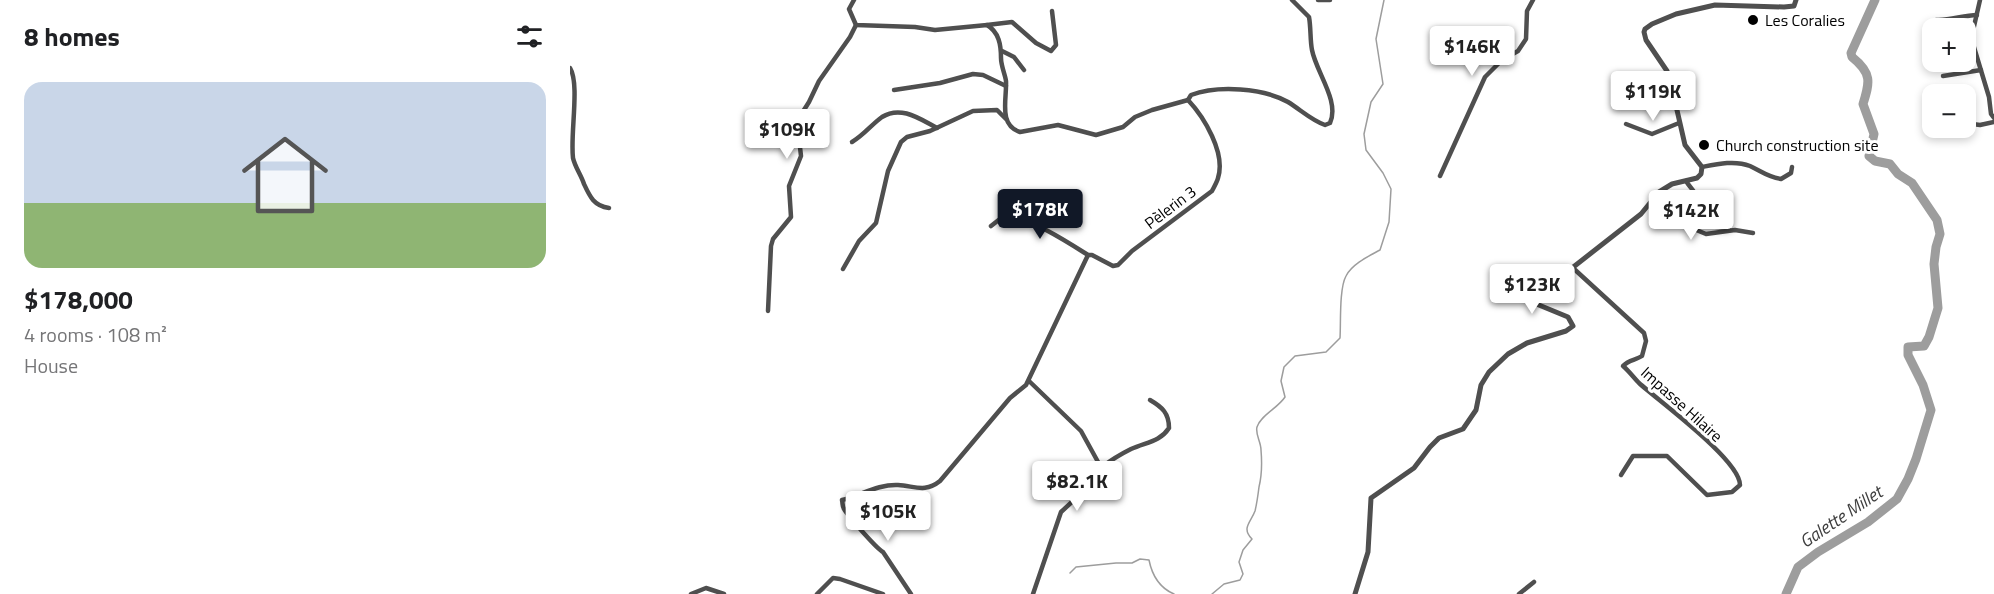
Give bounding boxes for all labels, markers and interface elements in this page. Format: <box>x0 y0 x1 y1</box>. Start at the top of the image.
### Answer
place label: Les Coralies <box>1765 8 1845 32</box>
marker: Les Coralies <box>1746 13 1760 27</box>
text: 8 homes <box>24 17 120 56</box>
map controls <box>1922 18 1976 138</box>
button: + <box>1922 18 1976 72</box>
icon: filters <box>513 20 546 53</box>
pin: $146K <box>1430 26 1514 77</box>
text: $146K <box>1444 30 1500 61</box>
pin: $119K <box>1611 71 1695 122</box>
text: $119K <box>1625 75 1681 106</box>
button: − <box>1922 84 1976 138</box>
pin: $109K <box>745 109 829 160</box>
text: $109K <box>759 113 815 144</box>
icon: home <box>231 121 339 229</box>
place label: Church construction site <box>1716 133 1879 157</box>
marker: Church construction site <box>1697 138 1711 152</box>
street label: Pèlerin 3 <box>1139 180 1201 234</box>
pin: $178K <box>998 189 1082 240</box>
pin: $142K <box>1649 190 1733 241</box>
text: $178K <box>1012 193 1068 224</box>
text: $142K <box>1663 194 1719 225</box>
pin: $123K <box>1490 264 1574 315</box>
text: $123K <box>1504 268 1560 299</box>
text: $178,000 <box>24 280 133 319</box>
text: 4 rooms · 108 m² <box>24 319 167 350</box>
text: House <box>24 350 78 381</box>
street label: Impasse Hilaire <box>1636 361 1728 447</box>
pin: $82.1K <box>1028 461 1126 512</box>
text: $82.1K <box>1046 465 1108 496</box>
water label: Galette Millet <box>1794 478 1889 554</box>
pin: $105K <box>846 491 930 542</box>
text: $105K <box>860 495 916 526</box>

